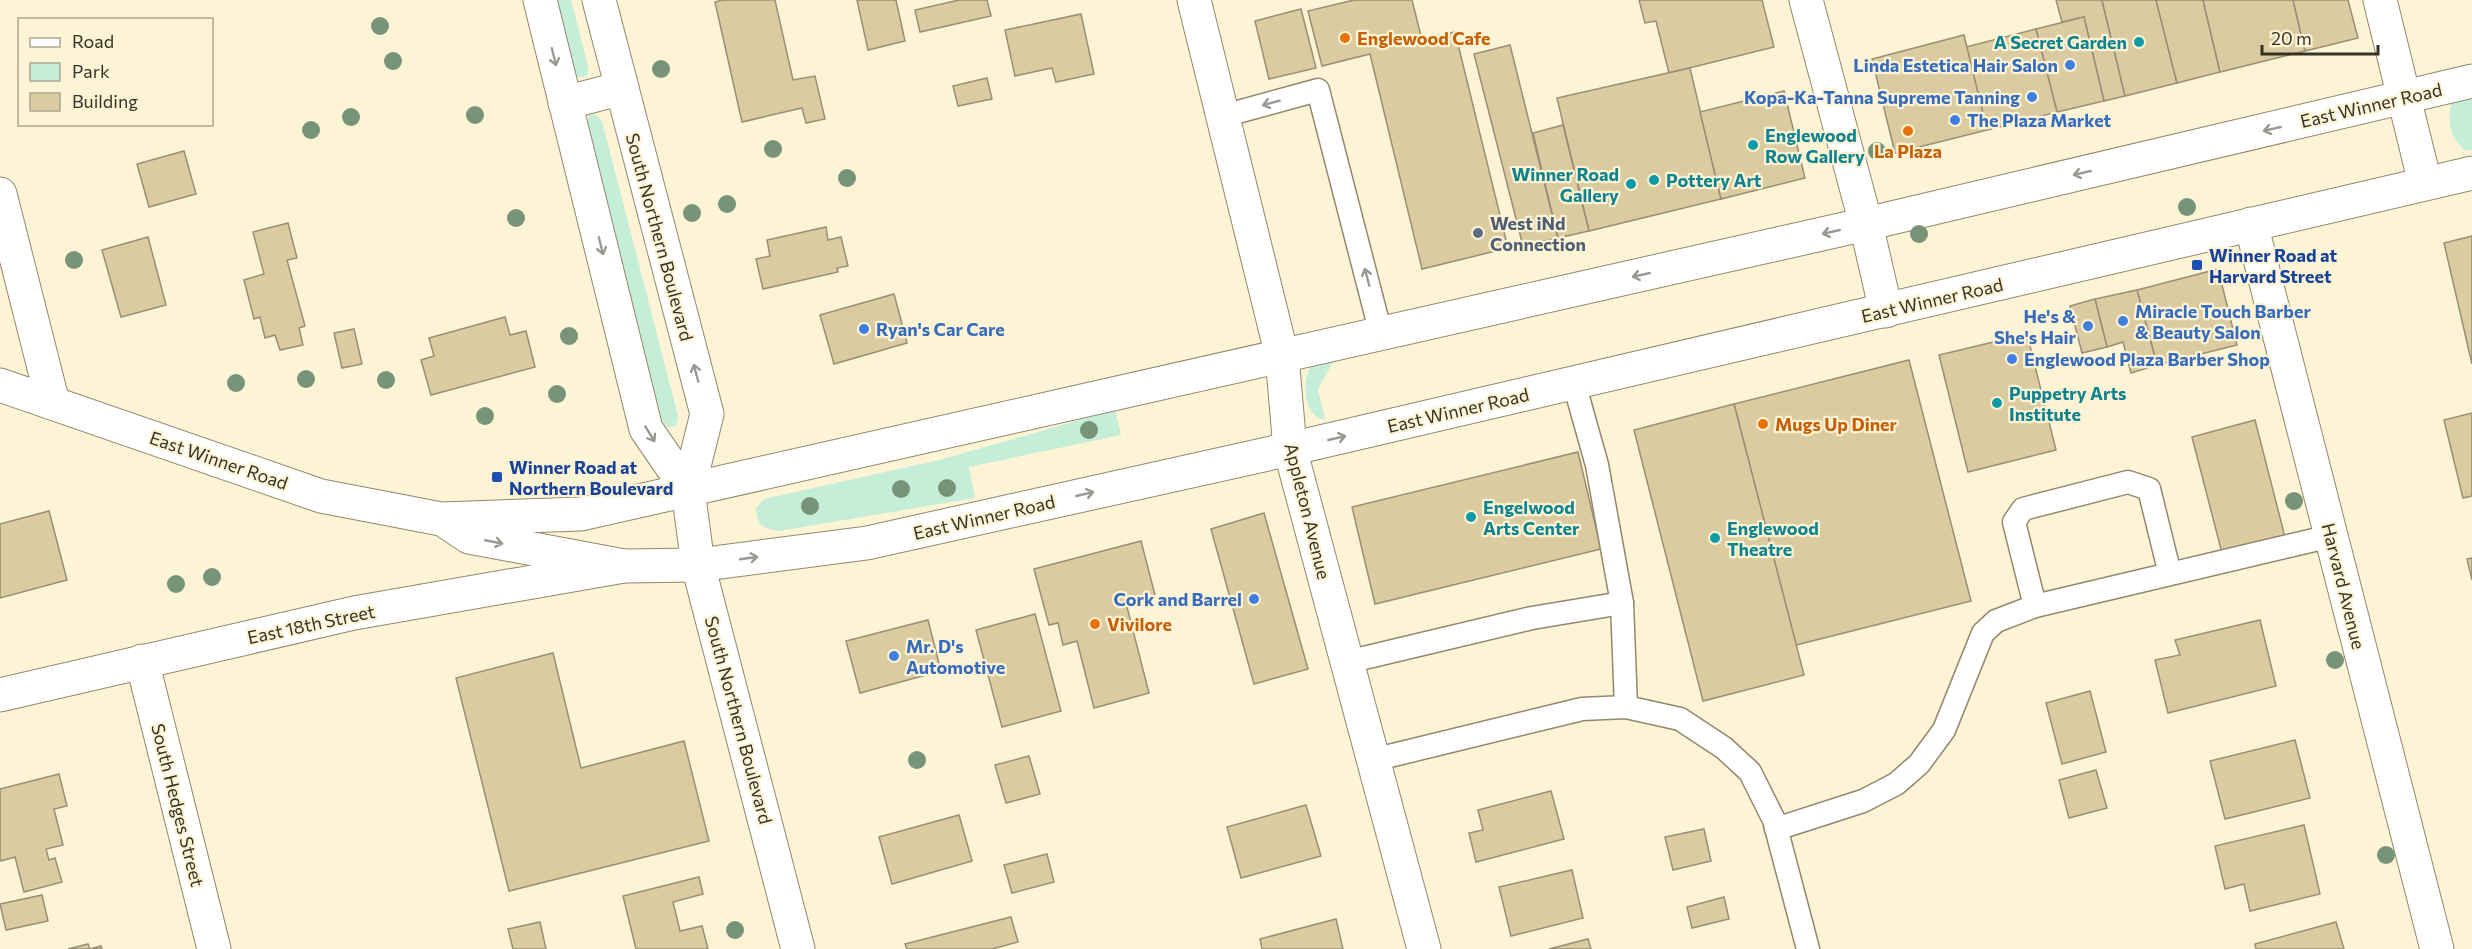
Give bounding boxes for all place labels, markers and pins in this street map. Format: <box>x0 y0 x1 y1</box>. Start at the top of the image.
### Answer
place label: Englewood Cafe <box>1357 27 1491 49</box>
marker: Englewood Cafe <box>1338 31 1352 45</box>
place label: A Secret Garden <box>1994 31 2127 53</box>
marker: A Secret Garden <box>2132 35 2146 49</box>
place label: Linda Estetica Hair Salon <box>1853 54 2058 76</box>
marker: Linda Estetica Hair Salon <box>2063 58 2077 72</box>
place label: Kopa-Ka-Tanna Supreme Tanning <box>1744 86 2020 108</box>
marker: Kopa-Ka-Tanna Supreme Tanning <box>2025 90 2039 104</box>
place label: The Plaza Market <box>1967 109 2112 131</box>
marker: The Plaza Market <box>1948 113 1962 127</box>
place label: Englewood Row Gallery <box>1765 124 1865 167</box>
marker: La Plaza <box>1901 124 1915 138</box>
marker: Englewood Row Gallery <box>1746 138 1760 152</box>
place label: La Plaza <box>1874 140 1942 162</box>
place label: Winner Road Gallery <box>1511 163 1619 206</box>
place label: Pottery Art <box>1666 169 1762 191</box>
marker: Pottery Art <box>1647 173 1661 187</box>
marker: Winner Road Gallery <box>1624 177 1638 191</box>
place label: West iNd Connection <box>1490 212 1586 255</box>
marker: West iNd Connection <box>1471 226 1485 240</box>
place label: Winner Road at Harvard Street <box>2209 244 2338 287</box>
marker: Winner Road at Harvard Street <box>2190 258 2204 272</box>
place label: Miracle Touch Barber & Beauty Salon <box>2135 300 2311 343</box>
place label: He's & She's Hair <box>1994 305 2077 348</box>
marker: Miracle Touch Barber & Beauty Salon <box>2116 314 2130 328</box>
place label: Ryan's Car Care <box>876 318 1005 340</box>
marker: He's & She's Hair <box>2081 319 2095 333</box>
marker: Ryan's Car Care <box>857 322 871 336</box>
place label: Englewood Plaza Barber Shop <box>2024 348 2270 370</box>
marker: Englewood Plaza Barber Shop <box>2005 352 2019 366</box>
place label: Puppetry Arts Institute <box>2009 382 2126 425</box>
marker: Puppetry Arts Institute <box>1990 396 2004 410</box>
place label: Mugs Up Diner <box>1775 413 1898 435</box>
marker: Mugs Up Diner <box>1756 417 1770 431</box>
place label: Winner Road at Northern Boulevard <box>509 456 673 499</box>
marker: Winner Road at Northern Boulevard <box>490 470 504 484</box>
place label: Engelwood Arts Center <box>1483 496 1580 539</box>
marker: Engelwood Arts Center <box>1464 510 1478 524</box>
place label: Englewood Theatre <box>1727 517 1819 560</box>
marker: Englewood Theatre <box>1708 531 1722 545</box>
place label: Cork and Barrel <box>1113 588 1242 610</box>
marker: Cork and Barrel <box>1247 592 1261 606</box>
place label: Vivilore <box>1107 613 1172 635</box>
marker: Vivilore <box>1088 617 1102 631</box>
place label: Mr. D's Automotive <box>906 635 1005 678</box>
marker: Mr. D's Automotive <box>887 649 901 663</box>

